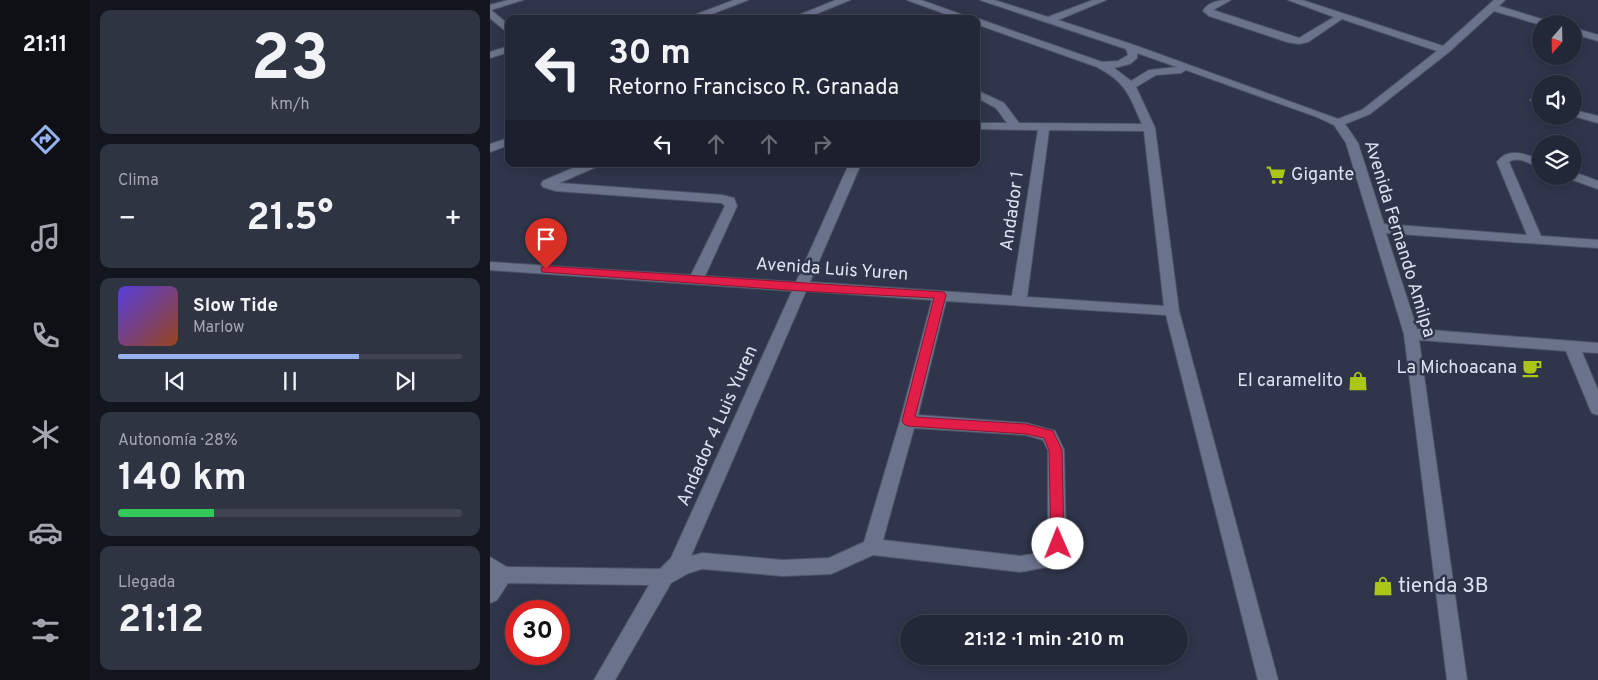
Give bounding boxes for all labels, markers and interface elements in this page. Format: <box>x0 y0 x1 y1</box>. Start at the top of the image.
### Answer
north arrow <box>1532 15 1582 65</box>
map controls <box>1532 15 1582 185</box>
text: 23 <box>251 21 329 103</box>
text: 21:11 <box>22 32 68 59</box>
text: 30 m <box>608 32 691 76</box>
icon: left <box>525 35 590 100</box>
text: Retorno Francisco R. Granada <box>608 75 899 102</box>
button: sound <box>1532 75 1582 125</box>
text: km/h <box>271 95 309 115</box>
icon: directions <box>28 122 63 157</box>
icon: left <box>649 130 677 158</box>
icon: ahead <box>702 130 730 158</box>
icon: ahead <box>755 130 783 158</box>
icon: right <box>808 130 836 158</box>
button: layers <box>1532 135 1582 185</box>
street label: Avenida Fernando Amilpa <box>1358 138 1440 340</box>
supermarket icon: Gigante <box>1265 164 1287 186</box>
place label: Gigante <box>1291 164 1354 187</box>
street label: Andador 1 <box>996 170 1030 252</box>
text: Clima <box>118 171 159 191</box>
text: 21.5° <box>247 195 333 244</box>
text: − <box>118 202 136 238</box>
text: + <box>444 202 462 238</box>
pin <box>525 218 567 269</box>
icon: music <box>28 220 63 255</box>
icon: arrive <box>532 225 560 253</box>
street label: Avenida Luis Yuren <box>755 253 909 287</box>
text: Slow Tide <box>193 294 278 318</box>
icon: phone <box>28 318 63 353</box>
text: Marlow <box>193 318 245 338</box>
street label: Andador 4 Luis Yuren <box>672 342 764 510</box>
place label: La Michoacana <box>1397 357 1517 380</box>
cafe icon: La Michoacana <box>1521 357 1543 379</box>
icon: previous <box>161 367 189 395</box>
icon: pause <box>276 367 304 395</box>
icon: next <box>391 367 419 395</box>
place label: El caramelito <box>1237 370 1343 393</box>
shop icon: El caramelito <box>1347 370 1369 392</box>
icon: climate <box>28 417 63 452</box>
text: Autonomía · 28% <box>118 431 238 451</box>
text: 140 km <box>118 455 247 504</box>
icon: car <box>28 515 63 550</box>
position arrow <box>1031 517 1083 569</box>
text: Llegada <box>118 573 175 593</box>
place label: tienda 3B <box>1398 573 1489 600</box>
shop icon: tienda 3B <box>1372 575 1394 597</box>
text: 21:12 <box>118 597 204 646</box>
speed limit sign: 30 <box>505 600 570 665</box>
icon: filters <box>28 613 63 648</box>
text: 21:12 · 1 min · 210 m <box>964 628 1124 652</box>

